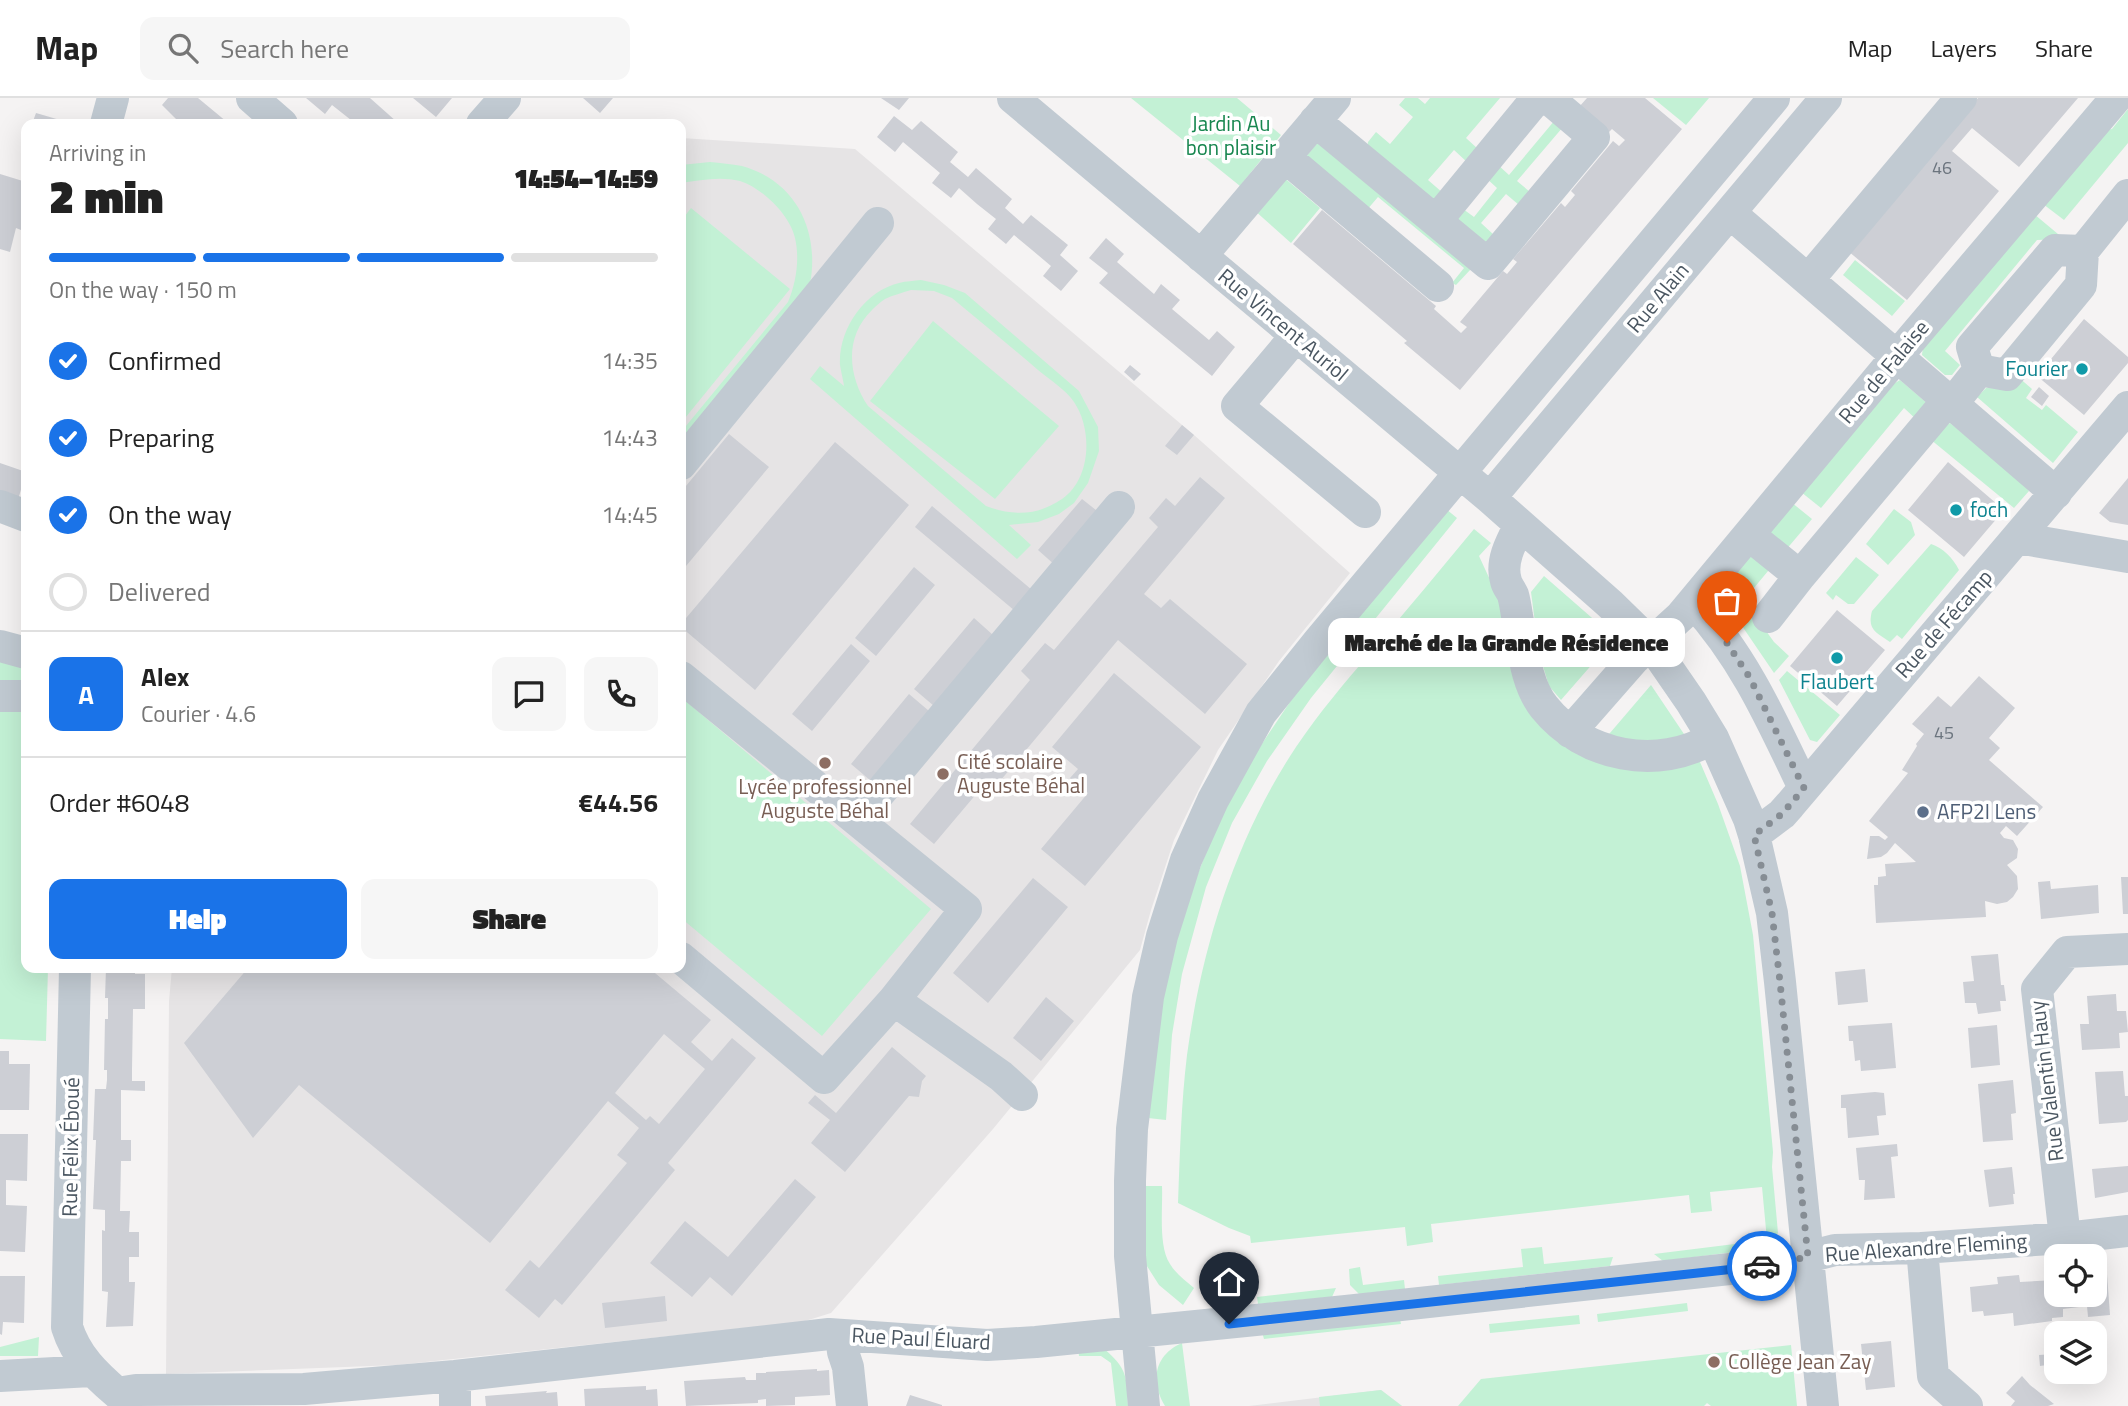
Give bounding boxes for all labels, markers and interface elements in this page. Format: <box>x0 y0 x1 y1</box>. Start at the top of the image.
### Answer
search box <box>140 17 630 80</box>
text: Map <box>35 23 98 73</box>
icon: search <box>164 29 202 67</box>
text: Search here <box>220 29 349 68</box>
text: Map <box>1848 30 1893 66</box>
text: Layers <box>1931 30 1997 66</box>
text: Share <box>2035 30 2093 66</box>
park label: Jardin Au bon plaisir <box>1186 107 1276 163</box>
text: Arriving in <box>49 135 146 170</box>
house number: 46 <box>1932 154 1952 181</box>
text: 14:54–14:59 <box>514 159 658 198</box>
text: 2 min <box>49 161 163 231</box>
street label: Rue Alain <box>1618 255 1696 339</box>
street label: Rue Vincent Auriol <box>1211 260 1356 388</box>
text: On the way · 150 m <box>49 272 237 307</box>
street label: Rue de Falaise <box>1830 313 1936 430</box>
text: Confirmed <box>108 341 222 380</box>
icon: check <box>49 342 87 380</box>
text: 14:35 <box>601 343 658 378</box>
place label: Fourier <box>2005 352 2068 384</box>
marker: Fourier <box>2074 361 2090 377</box>
text: Preparing <box>108 418 214 457</box>
icon: check <box>49 419 87 457</box>
text: 14:43 <box>601 420 658 455</box>
place label: foch <box>1970 493 2008 525</box>
text: On the way <box>108 495 232 534</box>
icon: check <box>49 496 87 534</box>
text: 14:45 <box>601 497 658 532</box>
marker: foch <box>1948 502 1964 518</box>
street label: Rue de Fécamp <box>1887 562 2000 685</box>
pin <box>1697 571 1757 643</box>
text: Delivered <box>108 572 211 611</box>
icon: bag <box>1708 582 1746 620</box>
callout: Marché de la Grande Résidence <box>1328 618 1685 668</box>
text: Marché de la Grande Résidence <box>1344 625 1669 660</box>
marker: Flaubert <box>1829 650 1845 666</box>
text: Alex <box>141 657 189 696</box>
button: chat <box>492 657 566 731</box>
button: phone <box>584 657 658 731</box>
place label: Flaubert <box>1800 665 1875 697</box>
text: A <box>78 675 94 714</box>
text: Courier · 4.6 <box>141 696 256 731</box>
house number: 45 <box>1934 719 1954 746</box>
place label: Cité scolaire Auguste Béhal <box>957 745 1085 801</box>
marker: Lycée professionnel Auguste Béhal <box>817 755 833 771</box>
marker: Cité scolaire Auguste Béhal <box>935 766 951 782</box>
place label: Lycée professionnel Auguste Béhal <box>738 770 912 826</box>
text: Order #6048 <box>49 783 189 822</box>
text: €44.56 <box>579 783 658 822</box>
place label: AFP2I Lens <box>1937 795 2036 827</box>
marker: AFP2I Lens <box>1915 804 1931 820</box>
button: Help <box>49 879 347 959</box>
button: Share <box>361 879 658 959</box>
street label: Rue Valentin Hauy <box>2020 999 2072 1163</box>
street label: Rue Félix Éboué <box>53 1077 87 1217</box>
street label: Rue Alexandre Fleming <box>1824 1224 2028 1270</box>
courier <box>1727 1231 1797 1301</box>
map controls <box>2044 1244 2107 1384</box>
button: locate <box>2044 1244 2107 1307</box>
icon: car <box>1743 1247 1781 1285</box>
pin <box>1199 1252 1259 1324</box>
icon: home <box>1210 1263 1248 1301</box>
street label: Rue Paul Éluard <box>851 1318 991 1358</box>
button: layers <box>2044 1321 2107 1384</box>
place label: Collège Jean Zay <box>1728 1345 1871 1377</box>
marker: Collège Jean Zay <box>1706 1354 1722 1370</box>

